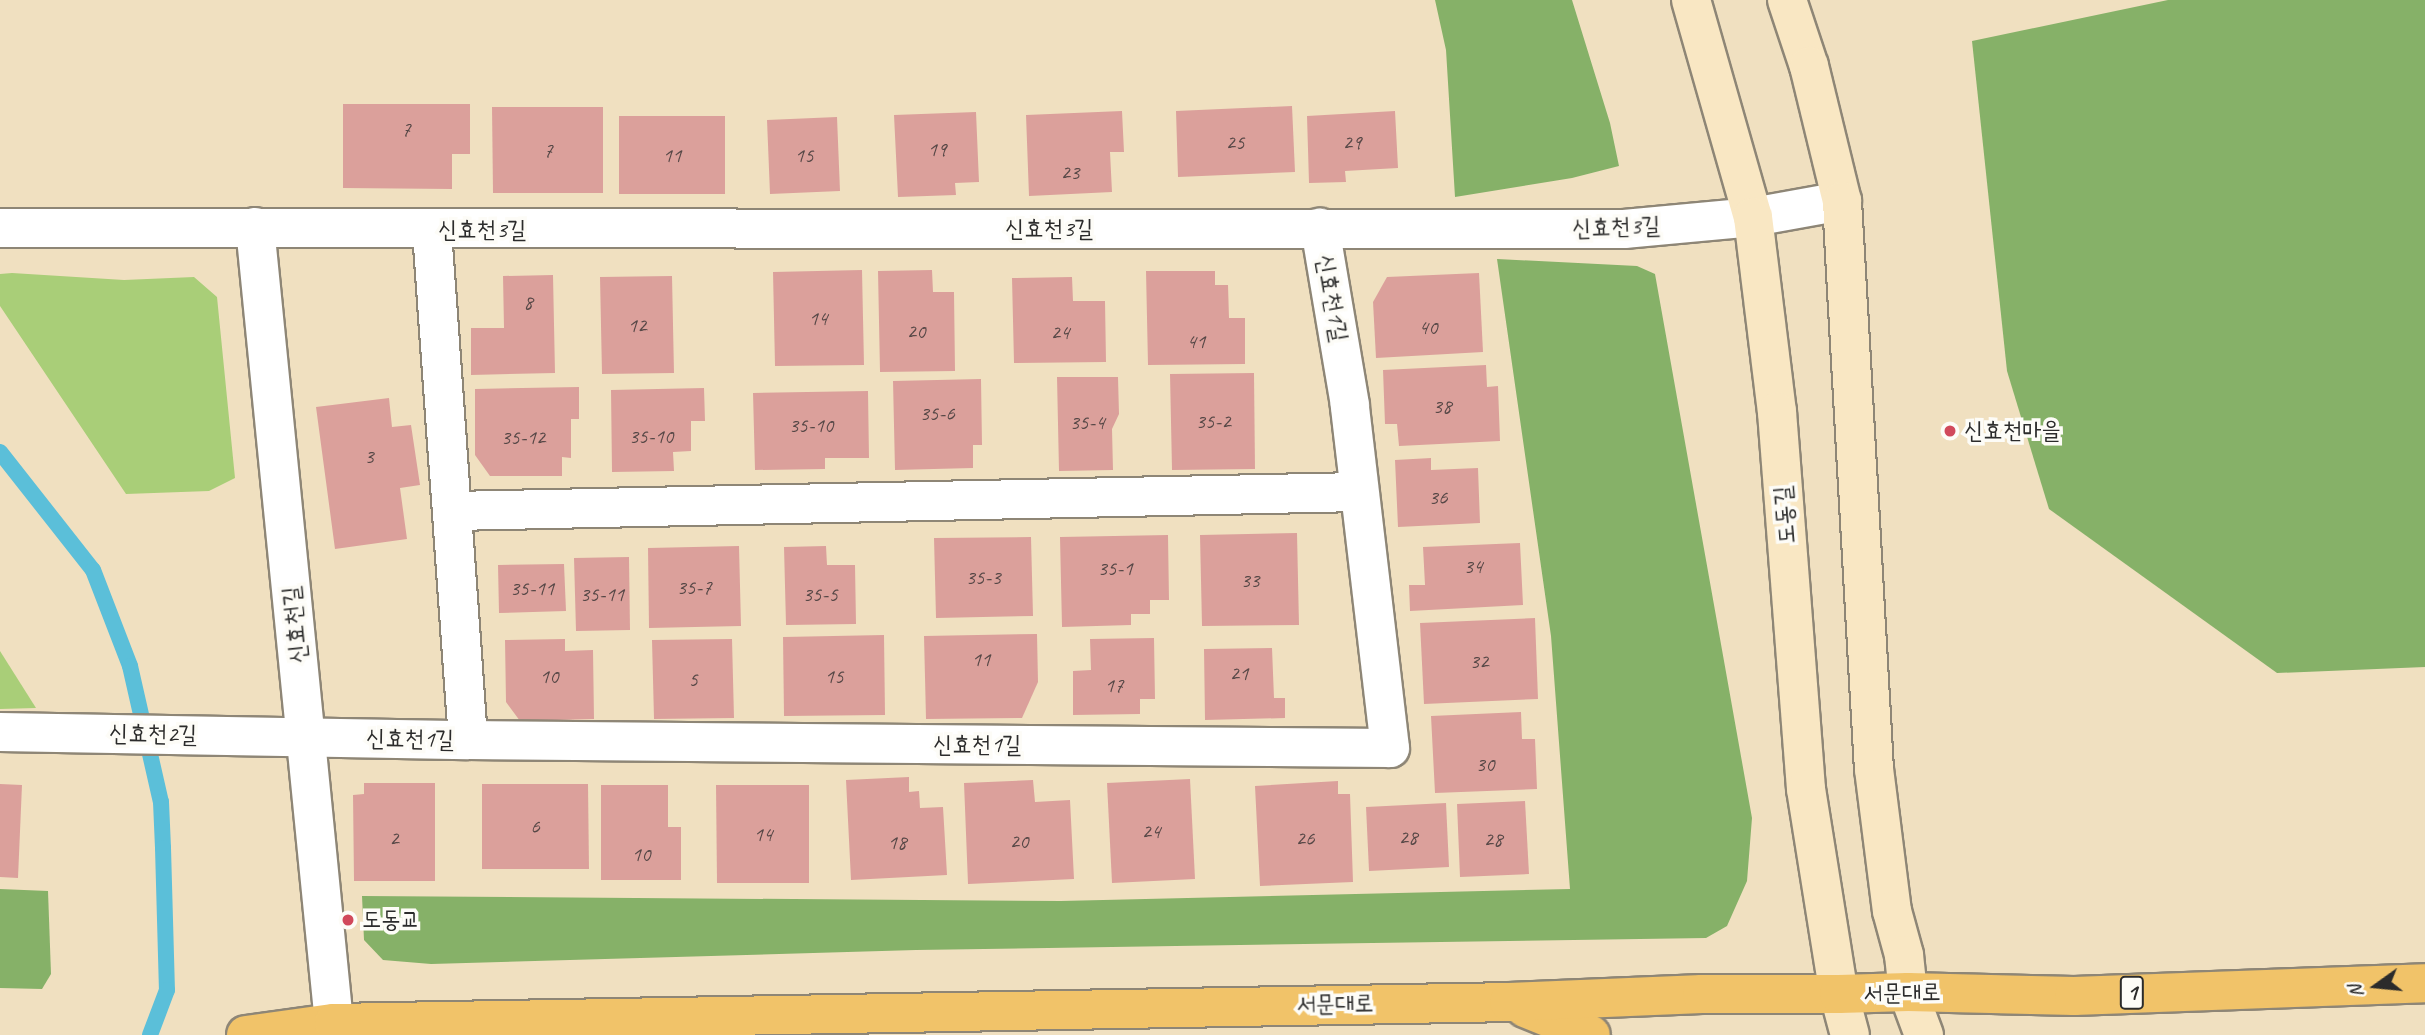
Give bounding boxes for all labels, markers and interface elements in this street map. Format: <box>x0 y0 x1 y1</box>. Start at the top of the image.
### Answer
house number: 7 <box>401 116 411 142</box>
house number: 25 <box>1226 129 1244 155</box>
house number: 29 <box>1343 129 1361 155</box>
house number: 19 <box>928 136 946 162</box>
house number: 7 <box>543 137 553 163</box>
house number: 11 <box>663 142 681 168</box>
house number: 15 <box>795 142 813 168</box>
house number: 23 <box>1061 159 1079 185</box>
street label: 신효천3길 <box>1571 211 1661 243</box>
street label: 신효천3길 <box>1005 215 1093 243</box>
street label: 신효천3길 <box>438 216 526 244</box>
street label: 신효천1길 <box>1310 252 1354 344</box>
house number: 8 <box>523 289 533 315</box>
house number: 14 <box>809 305 827 331</box>
house number: 12 <box>628 312 646 338</box>
house number: 40 <box>1419 314 1437 340</box>
house number: 20 <box>907 318 925 344</box>
house number: 24 <box>1051 319 1069 345</box>
house number: 41 <box>1187 328 1205 354</box>
house number: 38 <box>1433 393 1451 419</box>
house number: 35-6 <box>919 400 955 426</box>
house number: 35-2 <box>1195 408 1231 434</box>
house number: 35-4 <box>1069 409 1105 435</box>
house number: 35-10 <box>789 412 833 438</box>
place label: 신효천마을 <box>1964 417 2061 445</box>
house number: 35-10 <box>629 423 673 449</box>
marker: 신효천마을 <box>1942 423 1958 439</box>
house number: 35-12 <box>501 424 545 450</box>
house number: 3 <box>364 443 374 469</box>
house number: 36 <box>1429 484 1447 510</box>
street label: 도동길 <box>1768 485 1802 545</box>
house number: 34 <box>1464 553 1482 579</box>
house number: 35-1 <box>1097 555 1133 581</box>
house number: 35-3 <box>965 564 1001 590</box>
house number: 33 <box>1241 567 1259 593</box>
house number: 35-7 <box>676 574 712 600</box>
house number: 35-11 <box>510 575 554 601</box>
house number: 35-11 <box>580 581 624 607</box>
house number: 35-5 <box>802 581 838 607</box>
street label: 신효천길 <box>277 585 313 665</box>
house number: 11 <box>972 646 990 672</box>
house number: 32 <box>1470 648 1488 674</box>
house number: 21 <box>1230 660 1248 686</box>
house number: 10 <box>540 663 558 689</box>
house number: 15 <box>825 663 843 689</box>
house number: 5 <box>688 666 698 692</box>
house number: 17 <box>1105 672 1123 698</box>
street label: 신효천2길 <box>109 719 197 749</box>
street label: 신효천1길 <box>366 724 454 754</box>
street label: 신효천1길 <box>933 731 1021 759</box>
house number: 30 <box>1476 751 1494 777</box>
house number: 6 <box>530 813 540 839</box>
house number: 24 <box>1142 818 1160 844</box>
house number: 14 <box>754 821 772 847</box>
house number: 28 <box>1399 824 1417 850</box>
house number: 2 <box>389 825 399 851</box>
house number: 26 <box>1296 825 1314 851</box>
house number: 28 <box>1484 826 1502 852</box>
house number: 20 <box>1010 828 1028 854</box>
house number: 18 <box>888 829 906 855</box>
house number: 10 <box>632 841 650 867</box>
place label: 도동교 <box>362 906 420 934</box>
marker: 도동교 <box>340 912 356 928</box>
north arrow <box>2341 951 2411 1021</box>
road number: 1 <box>2120 974 2144 1012</box>
street label: 서문대로 <box>1863 978 1941 1008</box>
text: N <box>2343 983 2369 1000</box>
street label: 서문대로 <box>1296 989 1374 1019</box>

